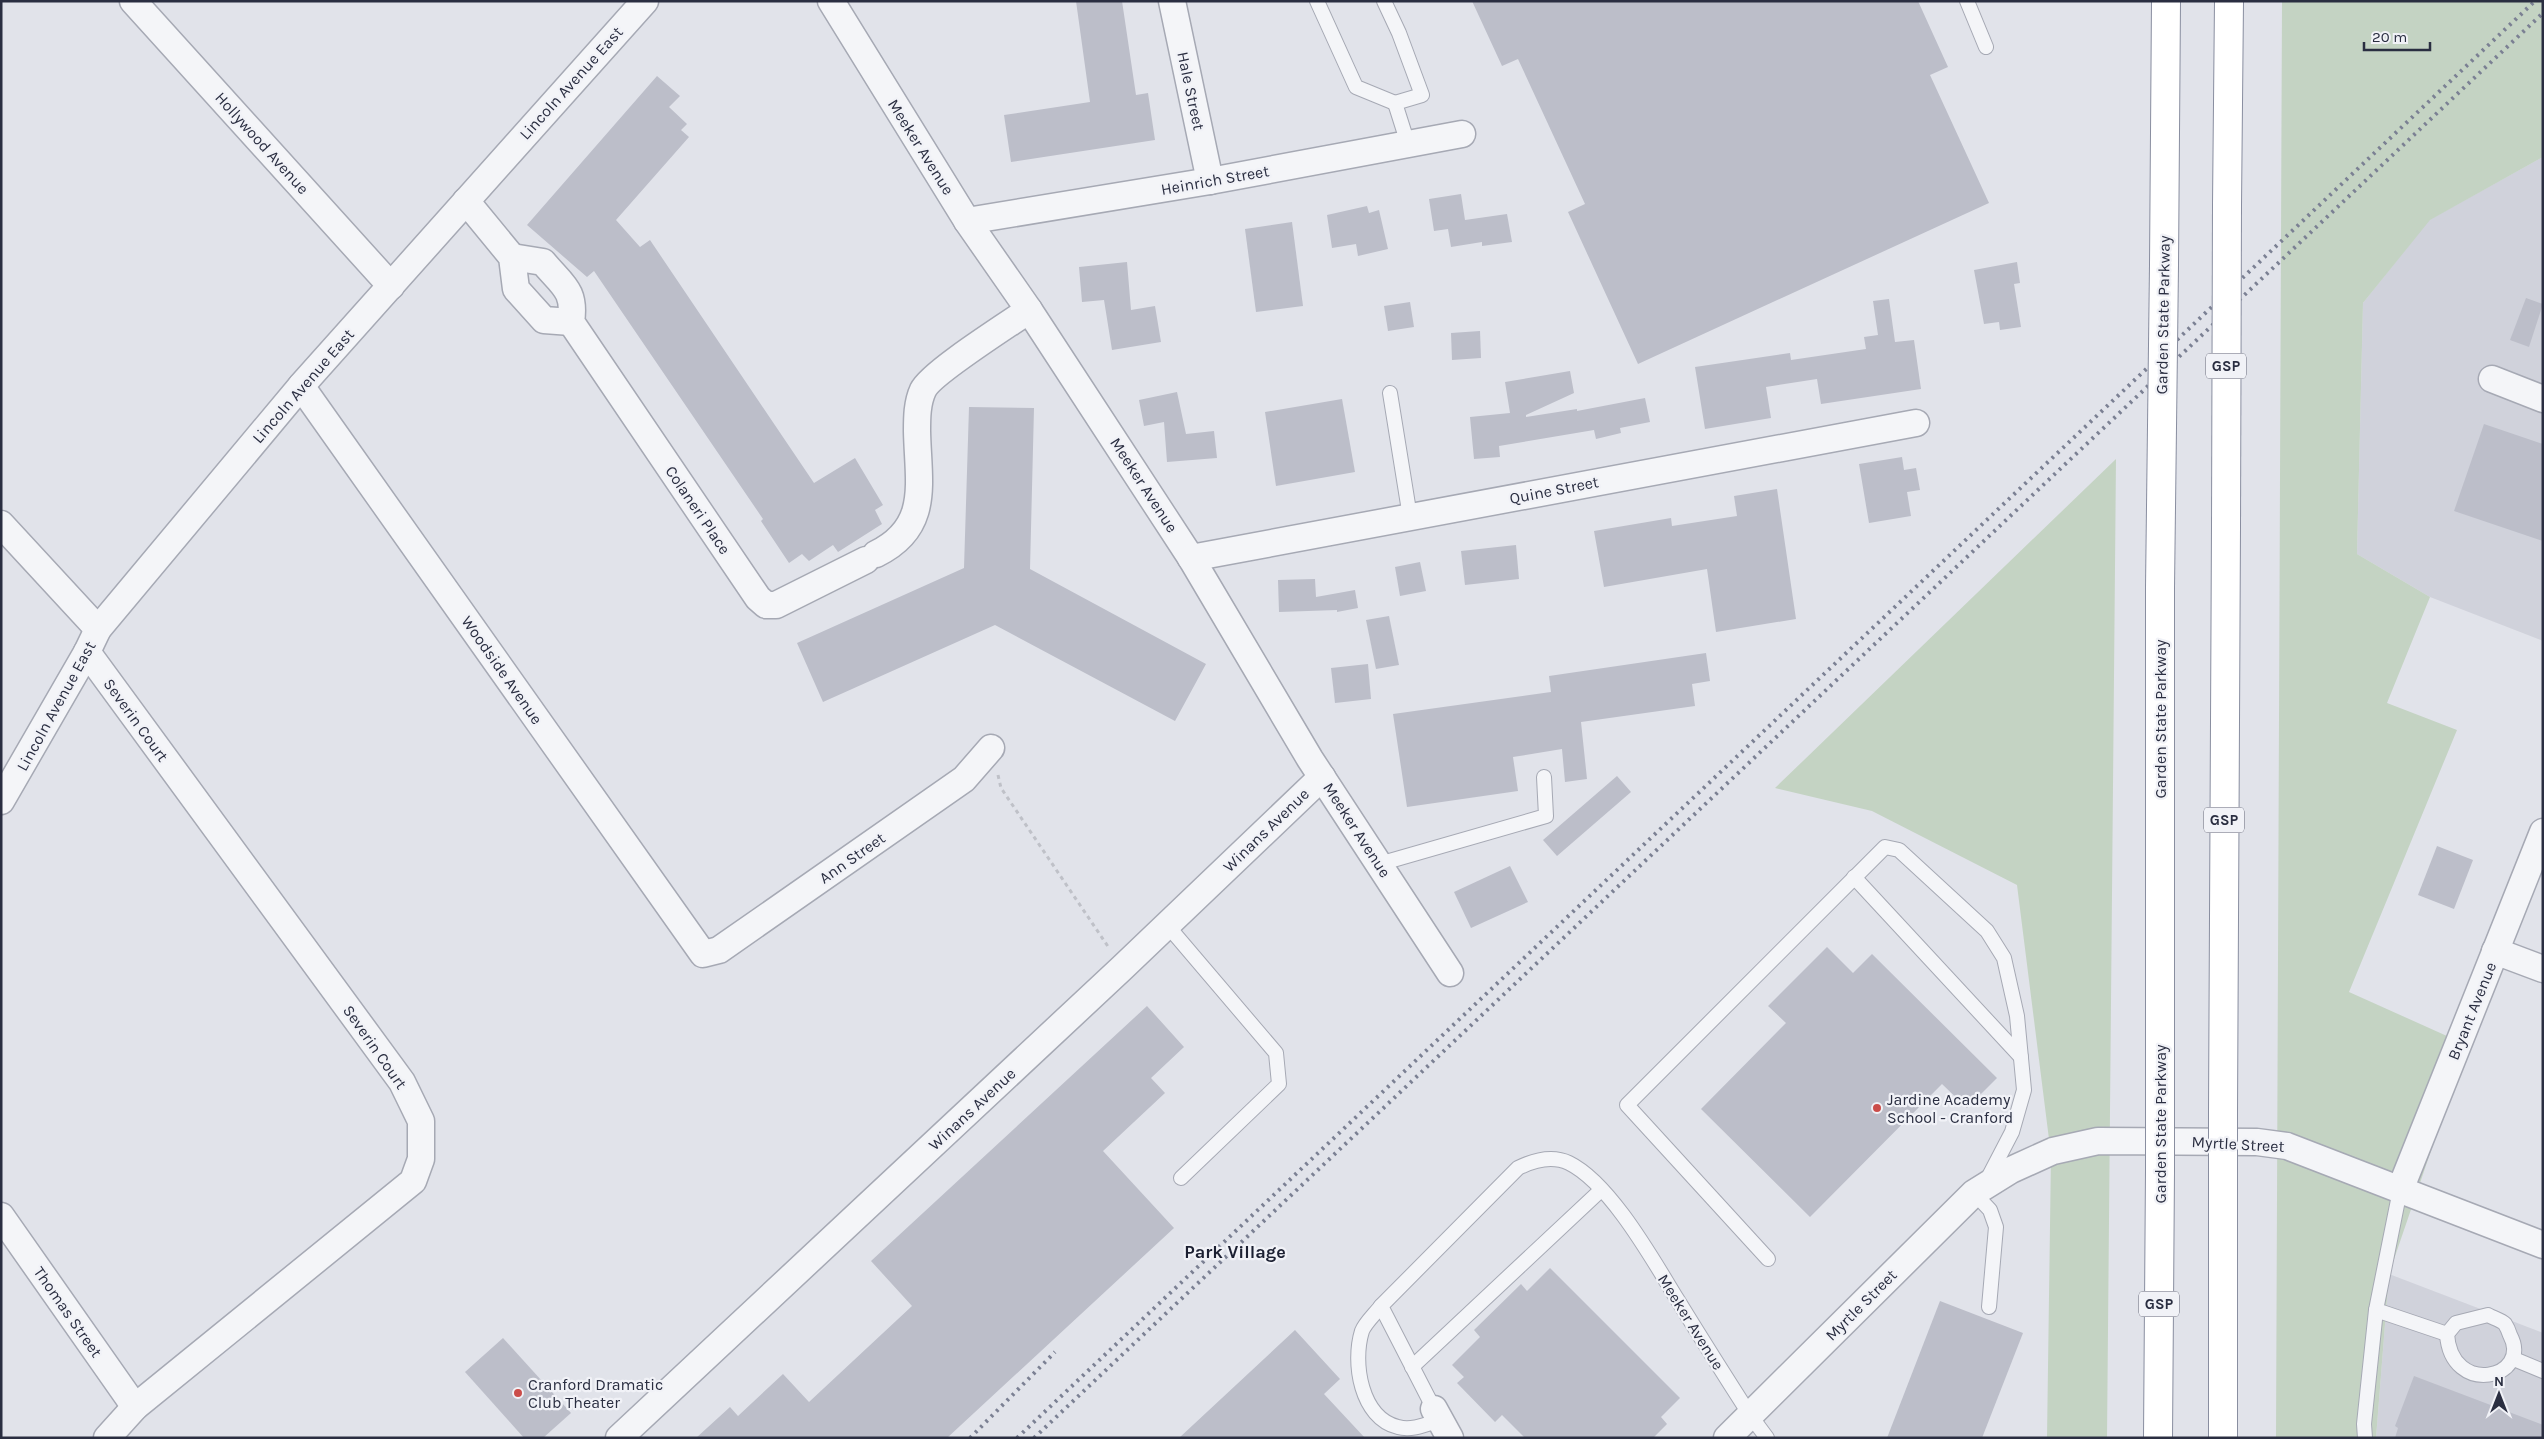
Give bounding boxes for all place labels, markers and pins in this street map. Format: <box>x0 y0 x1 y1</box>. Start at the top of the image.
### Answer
place label: Jardine Academy School - Cranford <box>1887 1090 2013 1127</box>
marker: Jardine Academy School - Cranford <box>1871 1102 1883 1114</box>
place label: Cranford Dramatic Club Theater <box>528 1375 663 1412</box>
marker: Cranford Dramatic Club Theater <box>512 1387 524 1399</box>

